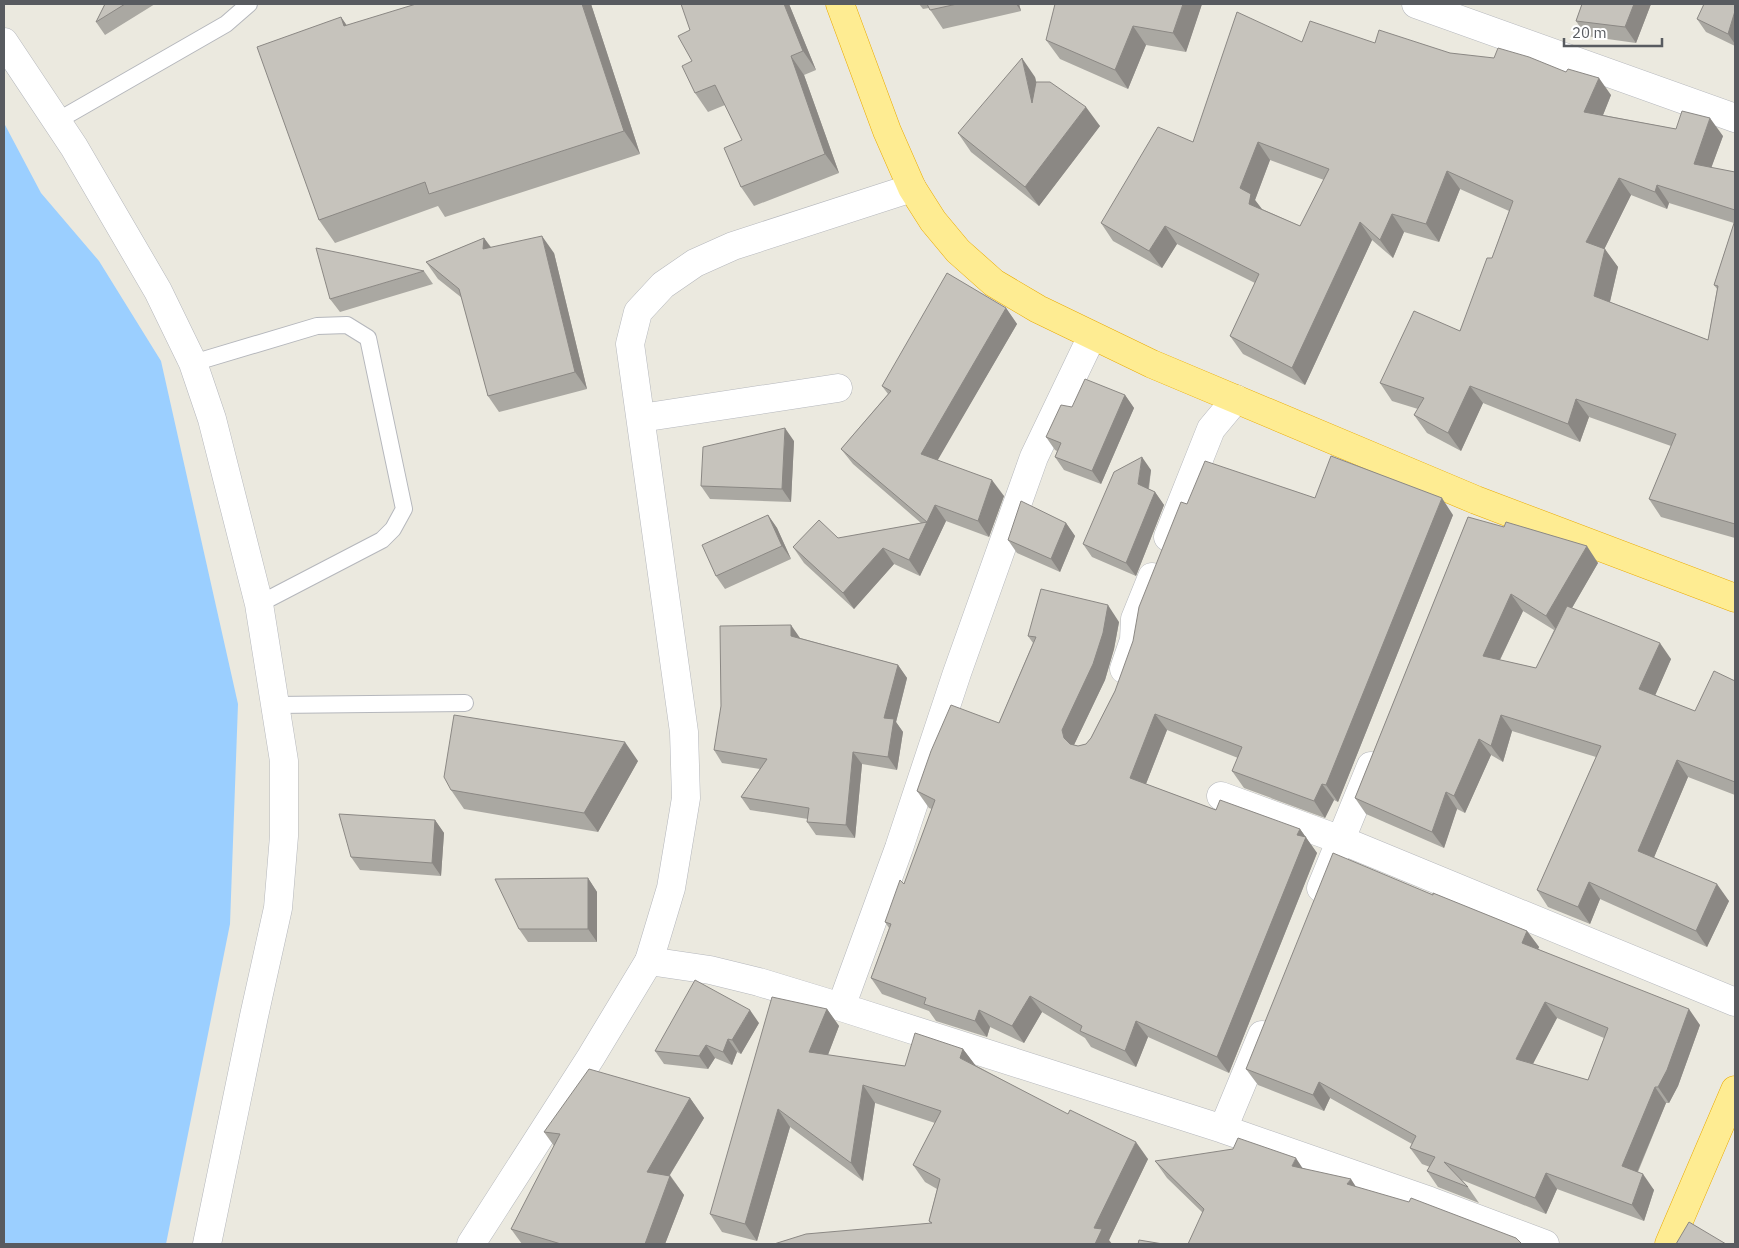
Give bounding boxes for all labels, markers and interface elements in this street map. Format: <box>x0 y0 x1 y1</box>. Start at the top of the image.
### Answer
scale bar <box>1564 15 1662 47</box>
text: 20 m <box>1572 23 1607 42</box>

